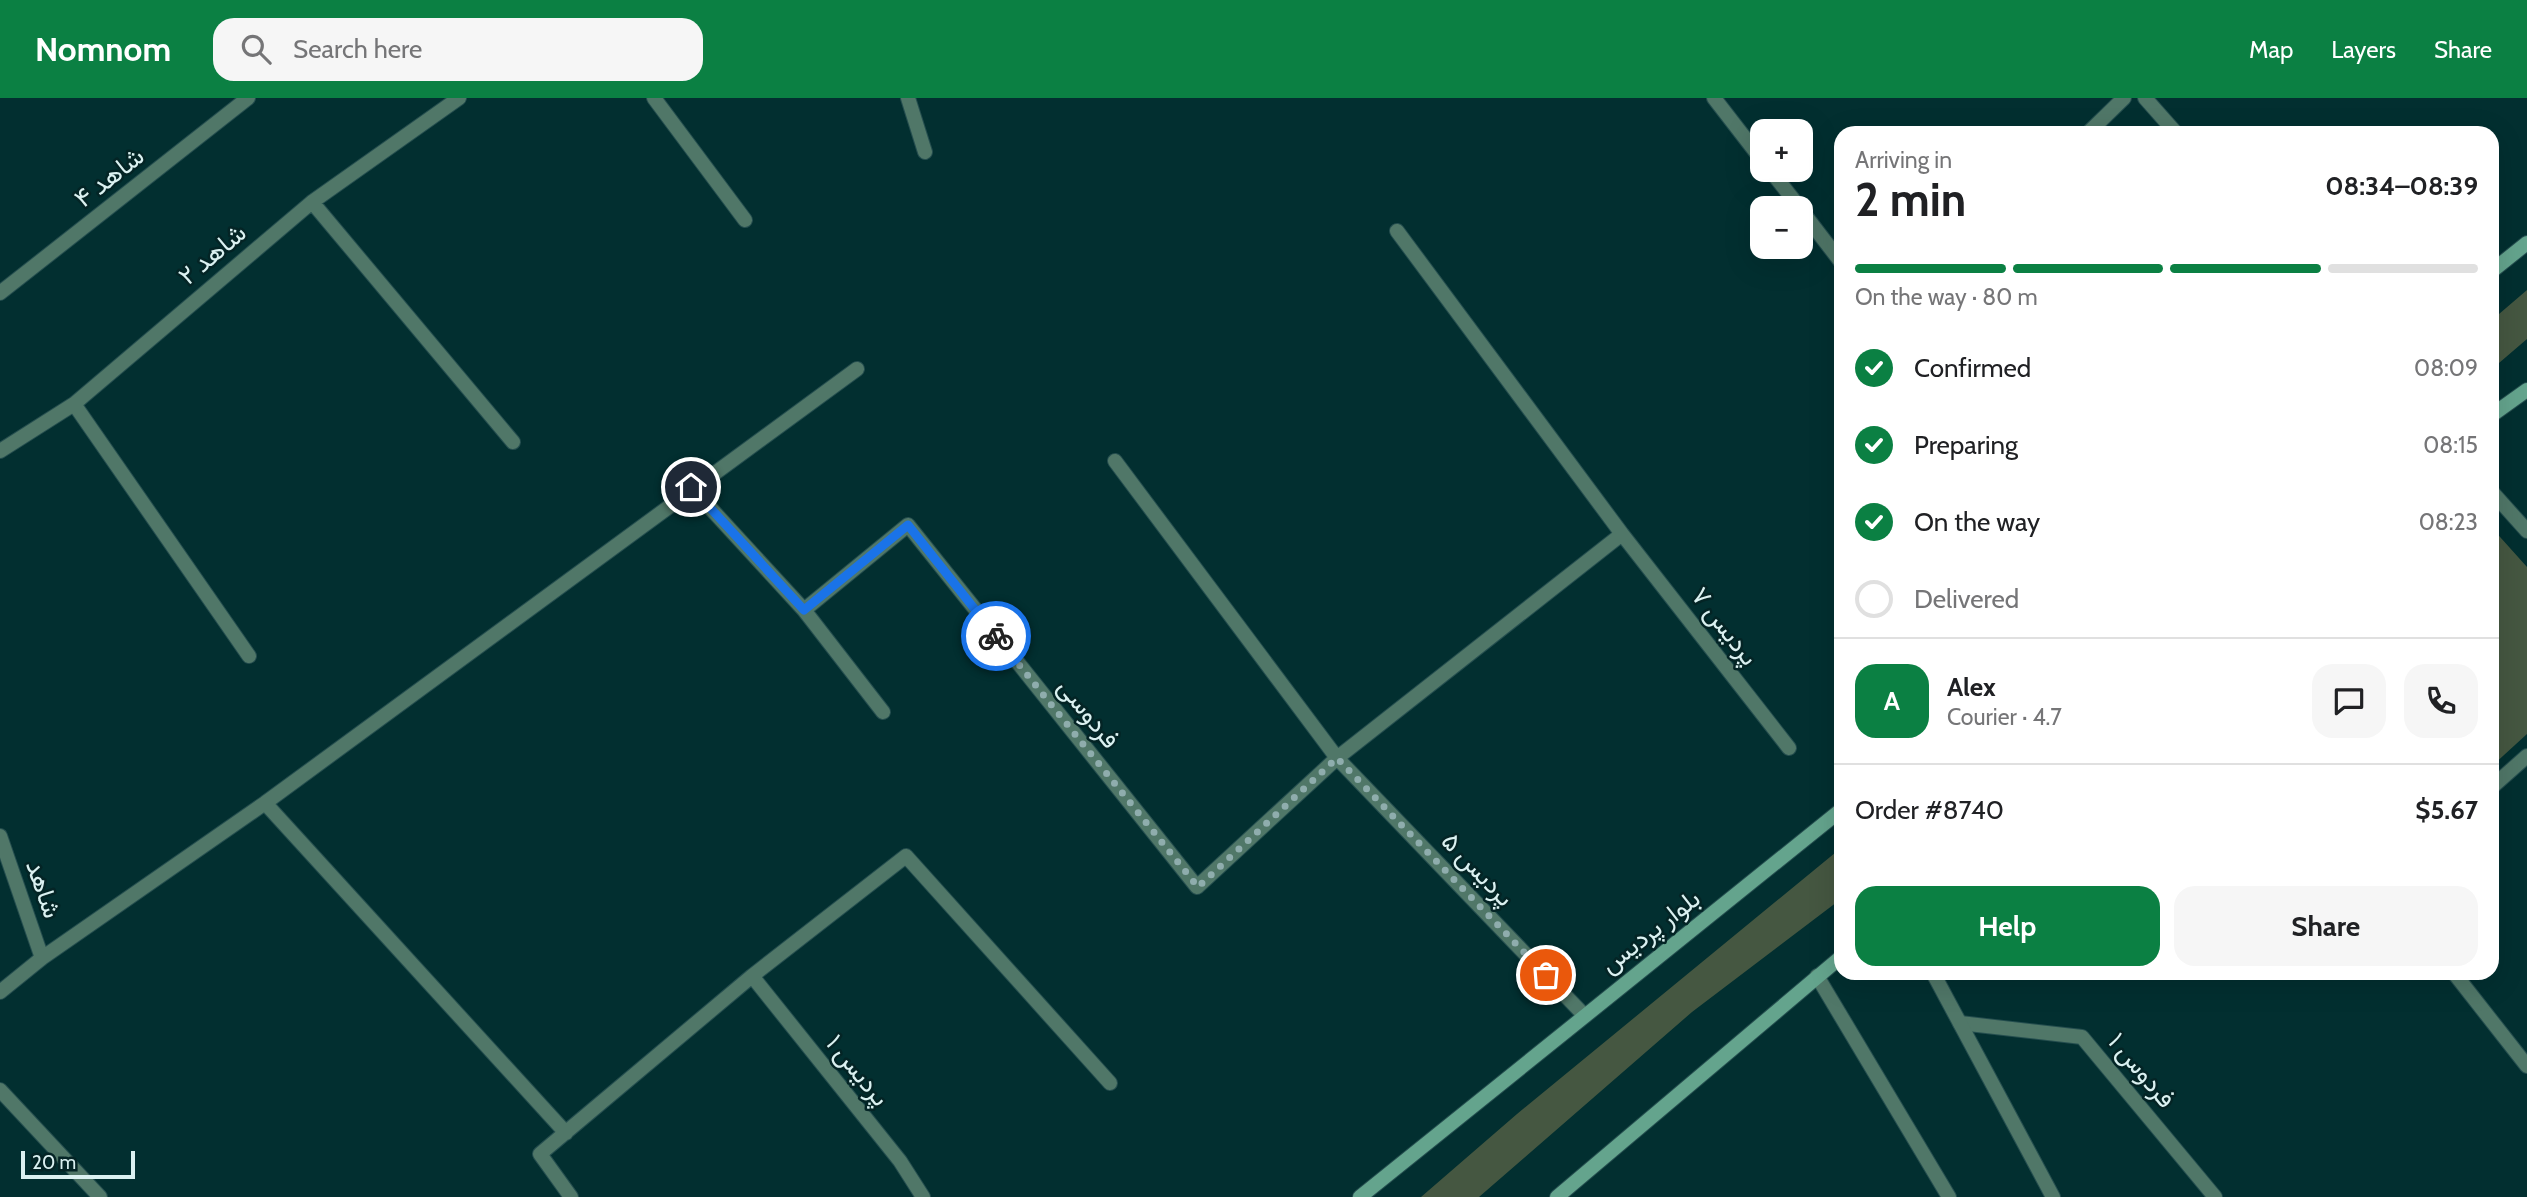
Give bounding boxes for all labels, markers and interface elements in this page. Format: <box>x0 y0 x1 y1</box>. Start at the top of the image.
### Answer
search box <box>213 18 703 81</box>
text: Nomnom <box>35 29 171 69</box>
icon: search <box>237 30 275 68</box>
text: Search here <box>293 33 422 65</box>
text: Map <box>2249 35 2293 64</box>
text: Layers <box>2331 35 2396 64</box>
text: Share <box>2434 35 2492 64</box>
map controls <box>1750 119 1813 259</box>
button: + <box>1750 119 1813 182</box>
street label: شاهد ۴ <box>68 140 150 214</box>
text: Arriving in <box>1855 146 1952 174</box>
text: 08:34–08:39 <box>2325 170 2478 202</box>
text: 2 min <box>1855 172 1966 228</box>
button: − <box>1750 196 1813 259</box>
street label: شاهد ۲ <box>172 216 252 292</box>
text: On the way · 80 m <box>1855 283 2038 311</box>
icon: check <box>1855 349 1893 387</box>
text: Confirmed <box>1914 352 2031 384</box>
text: 08:09 <box>2414 354 2478 382</box>
icon: check <box>1855 426 1893 464</box>
text: Preparing <box>1914 429 2018 461</box>
text: 08:15 <box>2423 431 2478 459</box>
pin <box>661 457 721 517</box>
icon: home <box>672 468 710 506</box>
icon: check <box>1855 503 1893 541</box>
text: On the way <box>1914 506 2040 538</box>
text: 08:23 <box>2419 508 2478 536</box>
street label: پردیس ۷ <box>1683 580 1766 673</box>
text: Delivered <box>1914 583 2019 615</box>
courier <box>961 601 1031 671</box>
icon: bike <box>977 617 1015 655</box>
button: chat <box>2312 664 2386 738</box>
button: phone <box>2404 664 2478 738</box>
street label: فردوسی <box>1051 671 1127 755</box>
text: Alex <box>1947 671 1996 703</box>
text: A <box>1884 685 1900 717</box>
text: Courier · 4.7 <box>1947 703 2062 731</box>
text: Order #8740 <box>1855 794 2004 826</box>
text: $5.67 <box>2415 794 2478 826</box>
street label: پردیس ۵ <box>1433 825 1521 914</box>
street label: شاهد <box>19 856 69 922</box>
street label: بلوار پردیس <box>1594 882 1708 982</box>
button: Help <box>1855 886 2160 966</box>
button: Share <box>2174 886 2478 966</box>
pin <box>1516 945 1576 1005</box>
icon: bag <box>1527 956 1565 994</box>
street label: فردوس ۱ <box>2101 1026 2183 1114</box>
street label: پردیس ۱ <box>818 1028 897 1114</box>
scale bar <box>21 1148 135 1180</box>
text: 20 m <box>32 1151 76 1174</box>

